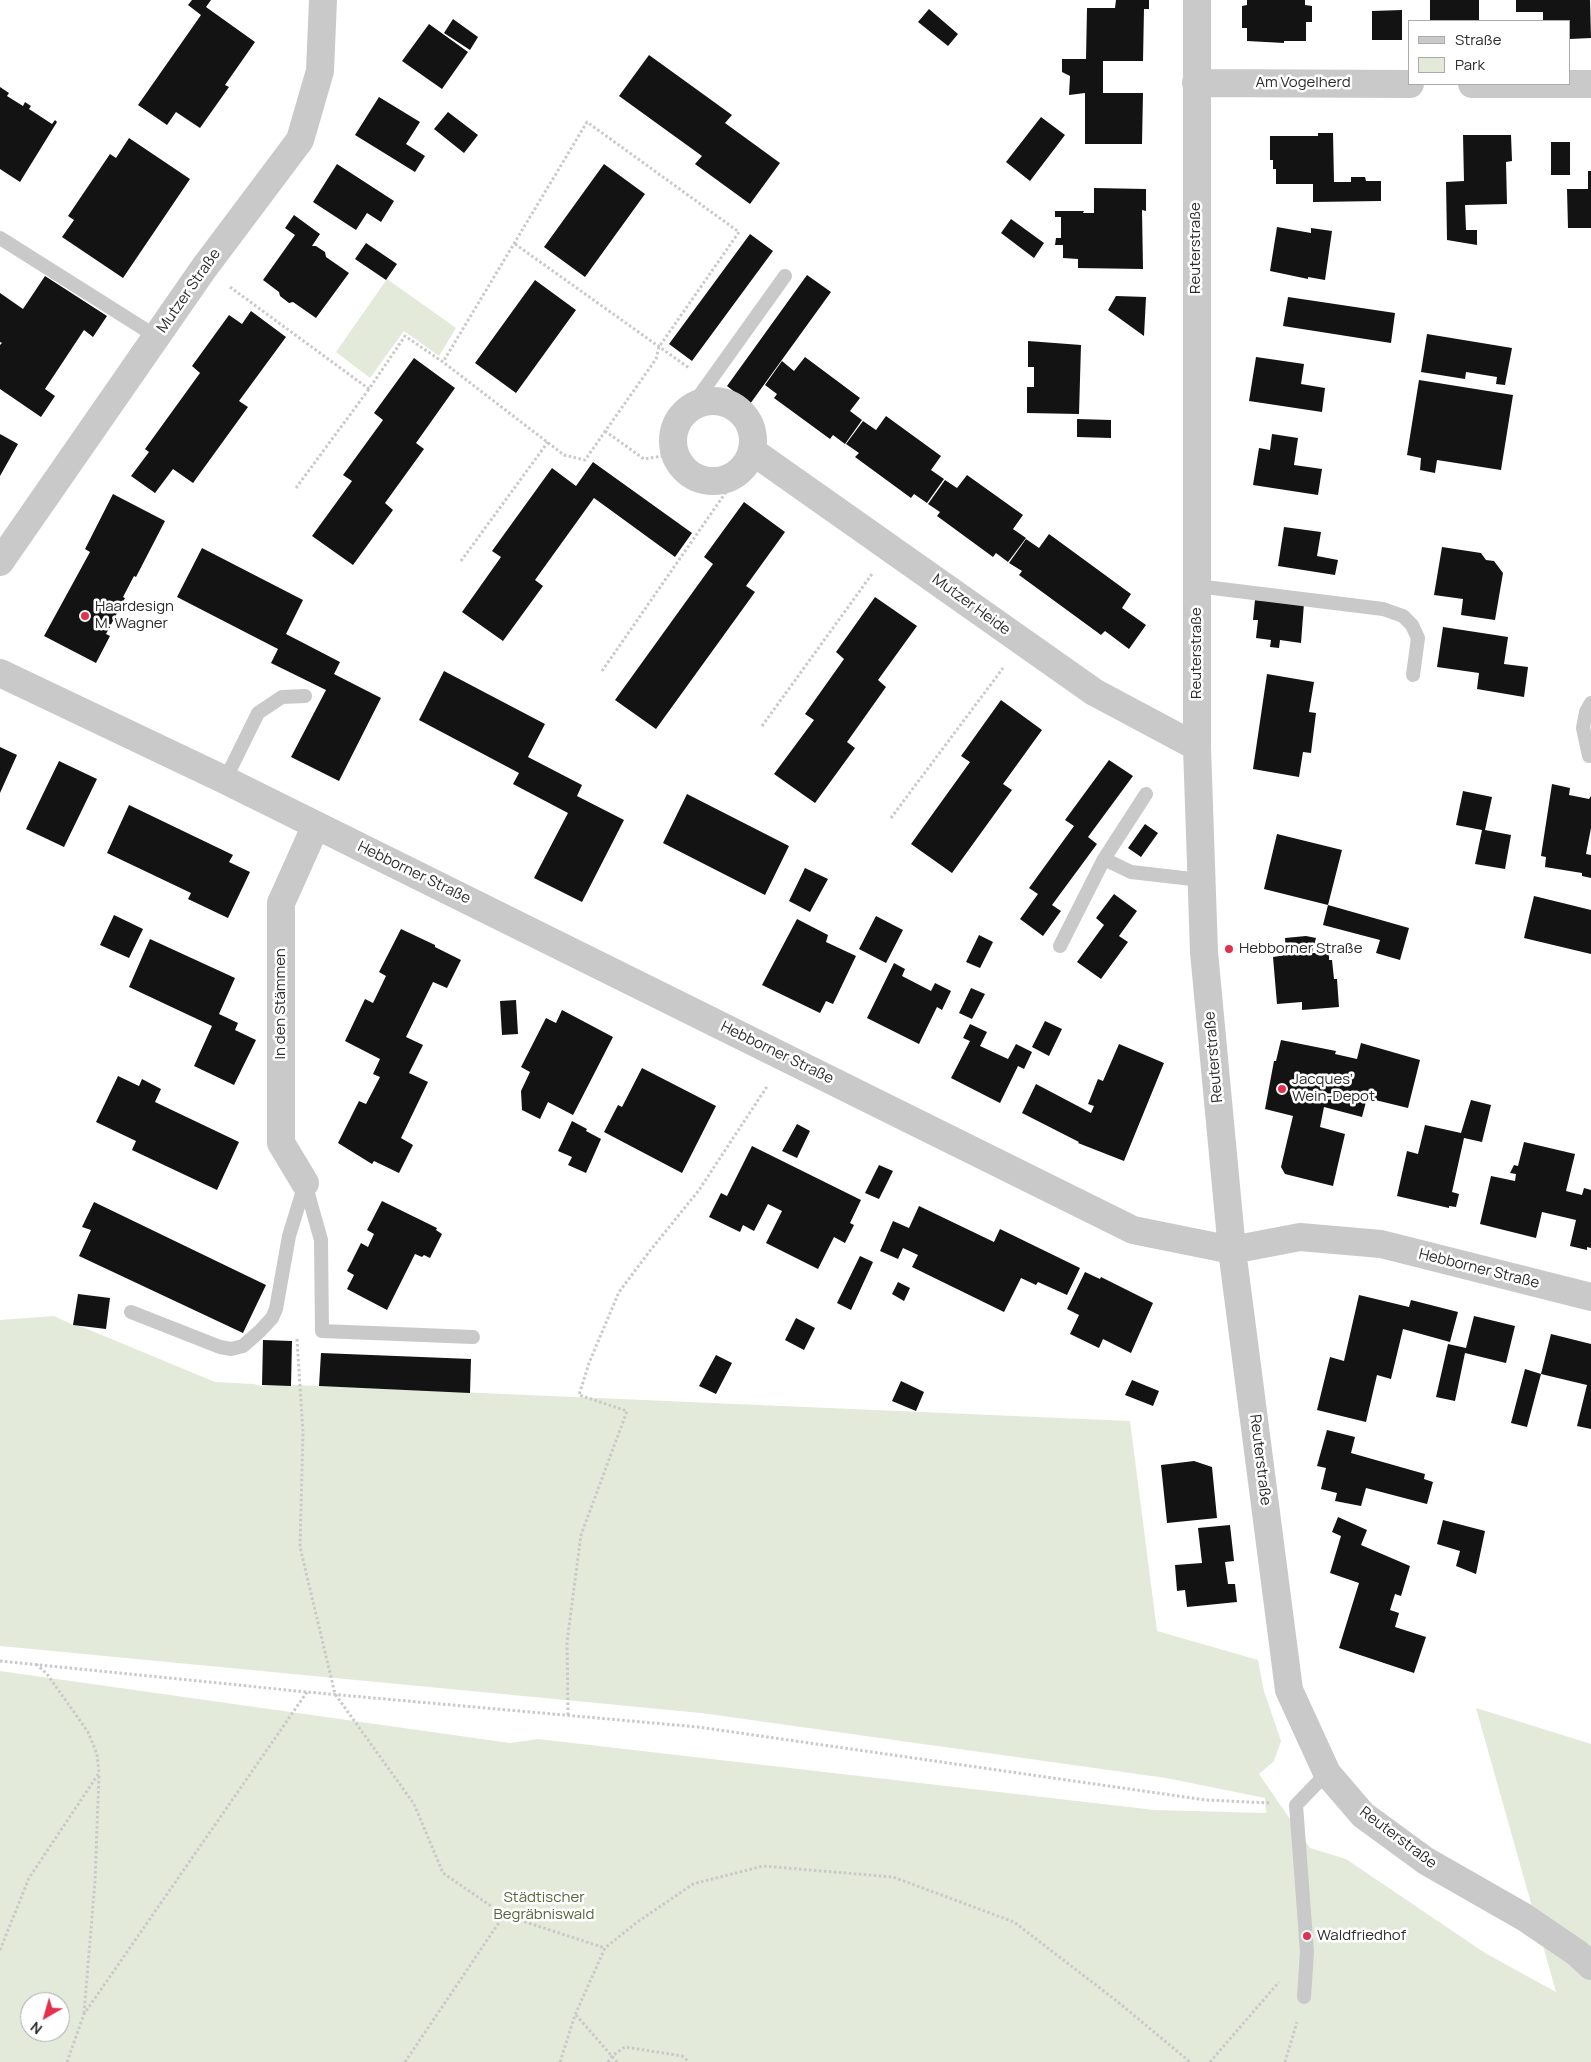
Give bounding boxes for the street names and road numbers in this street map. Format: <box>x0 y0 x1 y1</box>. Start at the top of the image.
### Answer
street label: Am Vogelherd <box>1255 74 1351 92</box>
street label: Reuterstraße <box>1187 202 1205 294</box>
street label: Mutzer Straße <box>153 246 225 336</box>
street label: Mutzer Heide <box>928 571 1014 639</box>
street label: Reuterstraße <box>1188 607 1206 699</box>
street label: Hebborner Straße <box>355 838 473 908</box>
street label: In den Stämmen <box>272 948 290 1060</box>
street label: Reuterstraße <box>1201 1010 1227 1104</box>
street label: Hebborner Straße <box>718 1018 836 1088</box>
street label: Hebborner Straße <box>1417 1245 1541 1293</box>
street label: Reuterstraße <box>1245 1413 1275 1507</box>
street label: Reuterstraße <box>1356 1803 1440 1873</box>

